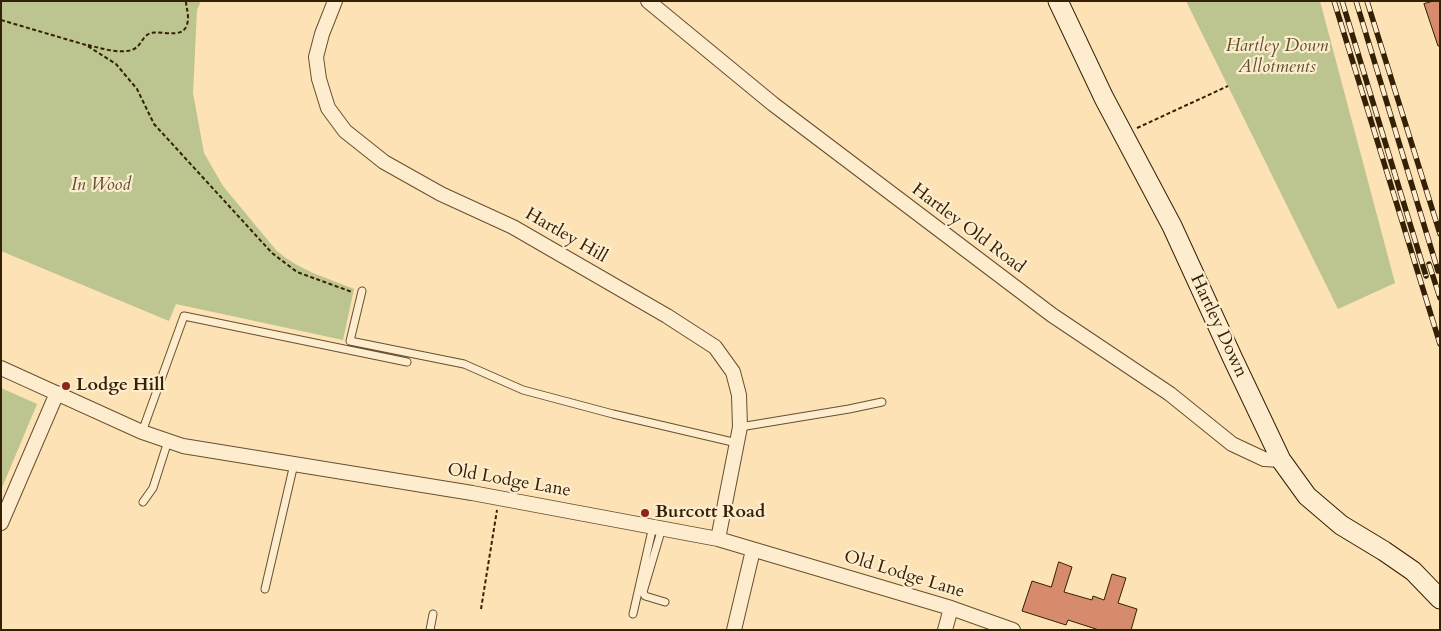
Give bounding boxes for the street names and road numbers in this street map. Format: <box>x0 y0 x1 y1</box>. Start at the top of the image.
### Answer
street label: Hartley Old Road <box>907 179 1029 279</box>
street label: Hartley Hill <box>521 204 611 268</box>
street label: Hartley Down <box>1185 271 1251 381</box>
street label: Old Lodge Lane <box>446 460 572 502</box>
street label: Old Lodge Lane <box>841 546 967 604</box>

